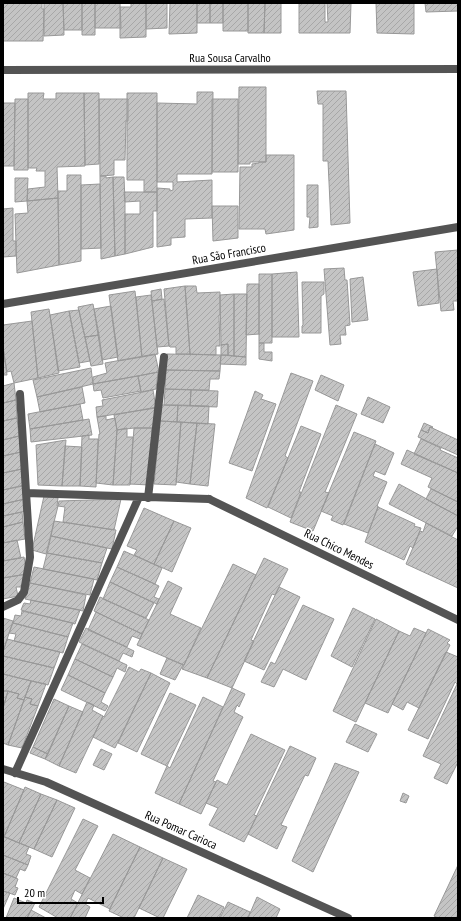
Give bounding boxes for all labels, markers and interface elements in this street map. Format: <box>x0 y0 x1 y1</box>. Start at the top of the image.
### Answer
street label: Rua Sousa Carvalho <box>189 50 271 65</box>
street label: Rua São Francisco <box>191 240 267 267</box>
street label: Rua Chico Mendes <box>302 525 376 572</box>
street label: Rua Pomar Carioca <box>143 807 220 852</box>
scale bar <box>18 879 103 905</box>
text: 20 m <box>24 885 45 900</box>

